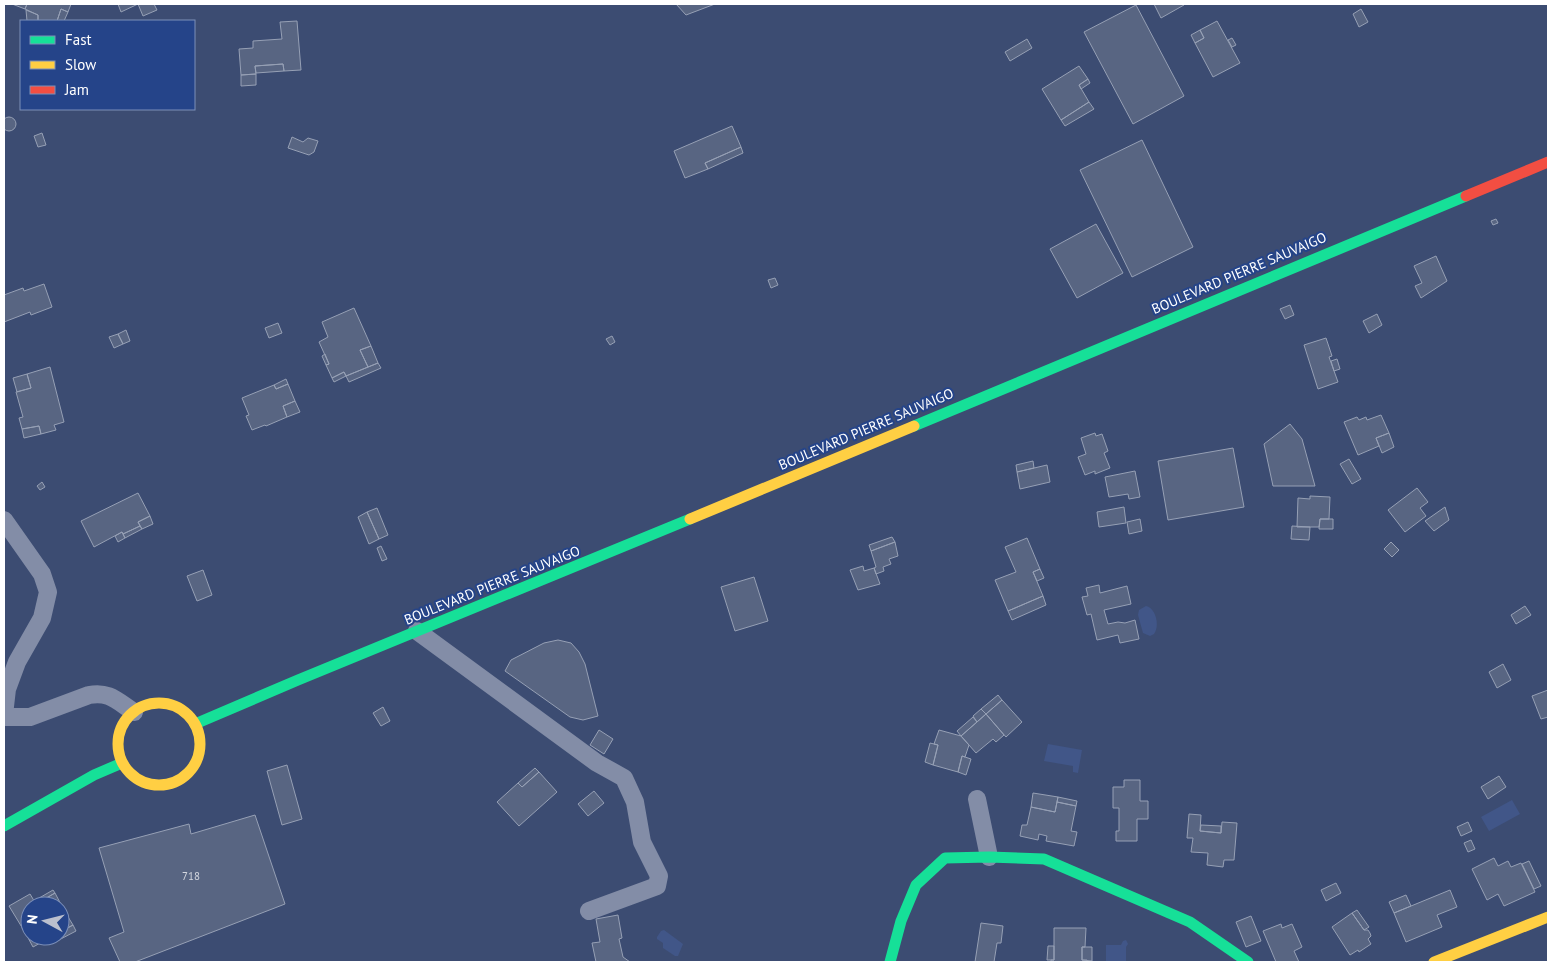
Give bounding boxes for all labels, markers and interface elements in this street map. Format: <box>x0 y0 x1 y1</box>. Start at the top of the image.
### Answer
legend <box>20 20 195 110</box>
text: Fast <box>65 30 92 49</box>
text: Slow <box>65 55 96 74</box>
text: Jam <box>64 80 89 99</box>
street label: BOULEVARD PIERRE SAUVAIGO <box>1149 228 1329 318</box>
street label: BOULEVARD PIERRE SAUVAIGO <box>776 384 956 474</box>
street label: BOULEVARD PIERRE SAUVAIGO <box>401 541 583 629</box>
house number: 718 <box>182 869 200 883</box>
north arrow <box>20 896 70 946</box>
text: N <box>23 914 42 925</box>

